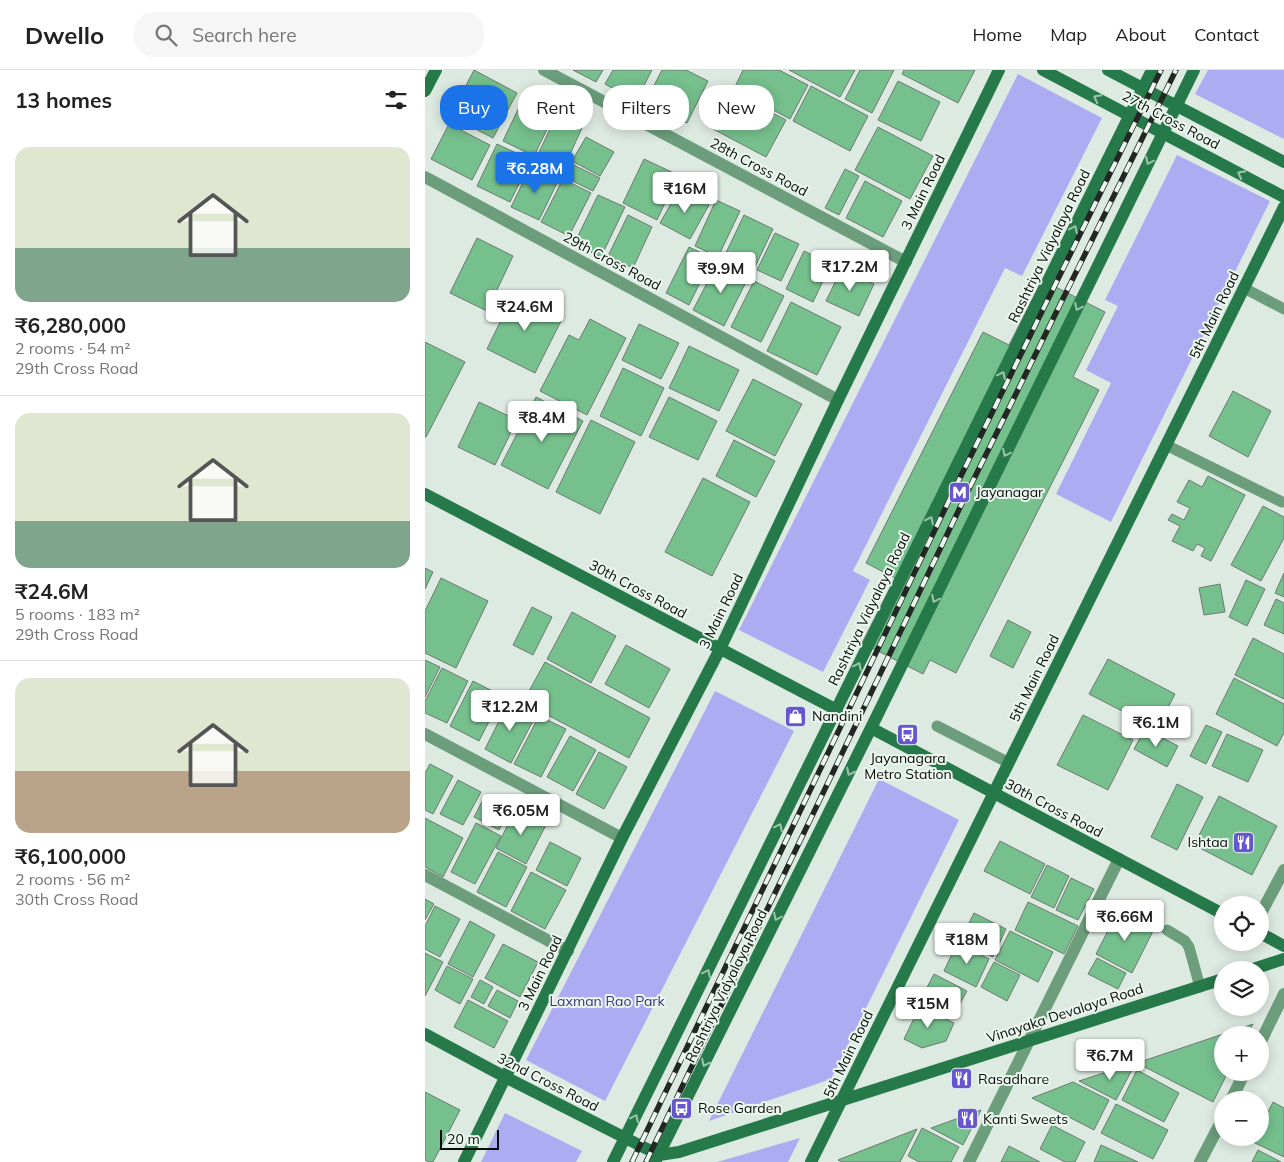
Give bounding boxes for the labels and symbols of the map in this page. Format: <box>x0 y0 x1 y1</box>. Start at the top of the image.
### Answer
street label: 27th Cross Road <box>1119 87 1223 153</box>
one-way arrow <box>1093 94 1102 104</box>
street label: 28th Cross Road <box>707 134 811 200</box>
street label: 3 Main Road <box>897 151 949 233</box>
pin: ₹6.28M <box>494 152 576 194</box>
one-way arrow <box>1145 156 1155 165</box>
street label: Rashtriya Vidyalaya Road <box>1004 166 1094 326</box>
one-way arrow <box>1237 170 1246 180</box>
pin: ₹16M <box>655 172 715 214</box>
one-way arrow <box>1068 225 1078 234</box>
street label: 29th Cross Road <box>560 228 664 294</box>
pin: ₹17.2M <box>809 250 891 292</box>
pin: ₹9.9M <box>686 252 756 294</box>
street label: 5th Main Road <box>1185 268 1243 362</box>
pin: ₹24.6M <box>484 290 566 332</box>
one-way arrow <box>1074 302 1084 311</box>
one-way arrow <box>996 371 1006 380</box>
pin: ₹8.4M <box>507 400 577 443</box>
one-way arrow <box>1002 448 1012 457</box>
metro station icon: Jayanagar <box>948 480 972 504</box>
place label: Jayanagar <box>976 483 1044 501</box>
one-way arrow <box>924 516 934 525</box>
street label: Rashtriya Vidyalaya Road <box>824 529 914 689</box>
street label: 30th Cross Road <box>586 556 690 622</box>
street label: 3 Main Road <box>695 570 747 652</box>
one-way arrow <box>931 594 941 603</box>
street label: 5th Main Road <box>1005 631 1063 725</box>
one-way arrow <box>852 662 862 671</box>
pin: ₹12.2M <box>469 690 551 732</box>
shop icon: Nandini <box>784 704 808 728</box>
pin: ₹6.1M <box>1121 706 1191 748</box>
place label: Nandini <box>812 707 862 725</box>
bus stop icon: Jayanagara Metro Station <box>896 723 920 747</box>
place label: Jayanagara Metro Station <box>864 749 952 783</box>
one-way arrow <box>846 766 856 775</box>
street label: 30th Cross Road <box>1002 775 1106 841</box>
pin: ₹6.05M <box>480 794 562 836</box>
one-way arrow <box>773 823 783 832</box>
restaurant icon: Ishtaa <box>1232 830 1256 854</box>
place label: Ishtaa <box>1188 833 1228 851</box>
pin: ₹6.66M <box>1084 900 1166 942</box>
street label: Rashtriya Vidyalaya Road <box>681 906 771 1066</box>
one-way arrow <box>773 912 783 921</box>
pin: ₹18M <box>937 922 997 965</box>
street label: 3 Main Road <box>514 932 566 1014</box>
one-way arrow <box>701 969 711 978</box>
street label: Vinayaka Devalaya Road <box>984 979 1146 1047</box>
pin: ₹15M <box>898 986 958 1029</box>
park label: Laxman Rao Park <box>549 992 665 1010</box>
street label: 5th Main Road <box>819 1007 877 1101</box>
pin: ₹6.7M <box>1075 1038 1145 1081</box>
street label: 32nd Cross Road <box>494 1049 602 1115</box>
one-way arrow <box>701 1057 711 1066</box>
restaurant icon: Rasadhare <box>950 1067 974 1091</box>
place label: Rasadhare <box>978 1070 1049 1088</box>
bus stop icon: Rose Garden <box>670 1096 694 1120</box>
place label: Rose Garden <box>698 1099 782 1117</box>
restaurant icon: Kanti Sweets <box>955 1107 979 1131</box>
place label: Kanti Sweets <box>983 1110 1068 1128</box>
one-way arrow <box>629 1114 639 1123</box>
scale bar <box>440 1127 499 1150</box>

